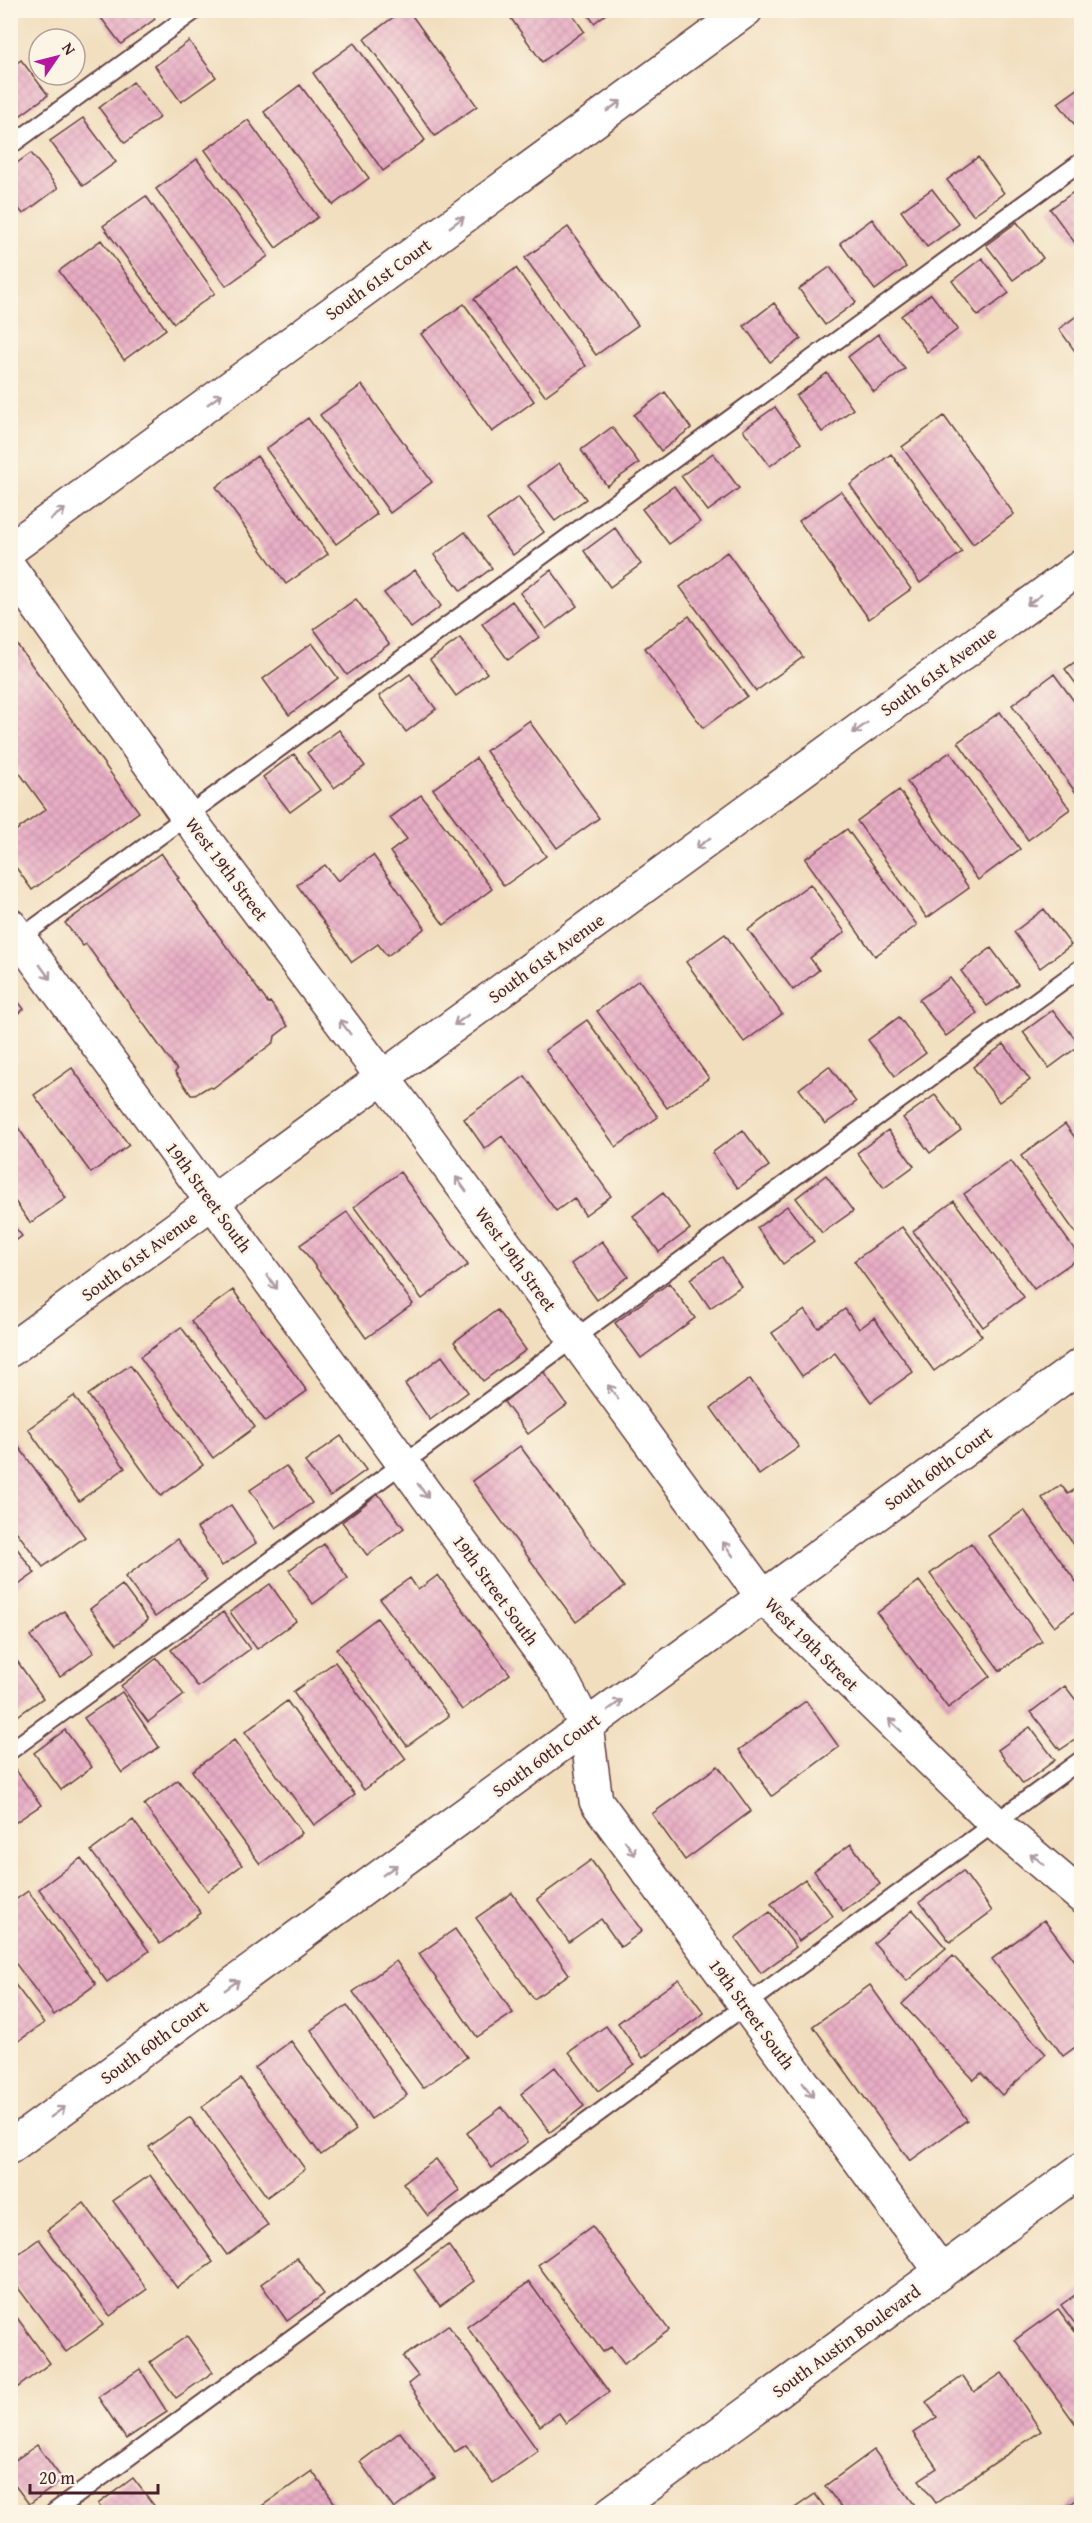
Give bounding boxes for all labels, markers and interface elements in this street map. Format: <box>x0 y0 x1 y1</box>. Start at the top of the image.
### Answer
north arrow <box>27 27 87 87</box>
text: N <box>56 37 82 60</box>
one-way arrow <box>606 100 622 113</box>
one-way arrow <box>449 215 465 228</box>
street label: South 61st Court <box>319 231 437 327</box>
one-way arrow <box>206 392 222 405</box>
one-way arrow <box>49 508 65 520</box>
one-way arrow <box>1027 594 1043 606</box>
street label: South 61st Avenue <box>874 619 1002 723</box>
one-way arrow <box>852 721 868 734</box>
street label: West 19th Street <box>179 811 275 927</box>
one-way arrow <box>695 837 711 849</box>
street label: South 61st Avenue <box>482 906 610 1010</box>
one-way arrow <box>39 964 51 980</box>
one-way arrow <box>453 1014 469 1026</box>
one-way arrow <box>339 1019 352 1035</box>
street label: 19th Street South <box>159 1136 259 1258</box>
one-way arrow <box>455 1176 467 1192</box>
street label: West 19th Street <box>469 1201 564 1318</box>
street label: South 61st Avenue <box>75 1204 203 1308</box>
one-way arrow <box>265 1274 278 1290</box>
one-way arrow <box>607 1384 619 1400</box>
street label: South 60th Court <box>878 1419 998 1517</box>
one-way arrow <box>417 1483 430 1499</box>
street label: 19th Street South <box>446 1529 546 1651</box>
one-way arrow <box>722 1542 734 1558</box>
street label: West 19th Street <box>759 1591 866 1698</box>
one-way arrow <box>606 1699 622 1711</box>
street label: South 60th Court <box>486 1706 606 1804</box>
one-way arrow <box>887 1718 902 1733</box>
one-way arrow <box>624 1839 636 1855</box>
one-way arrow <box>1030 1852 1045 1866</box>
one-way arrow <box>381 1864 397 1876</box>
street label: 19th Street South <box>702 1953 802 2075</box>
one-way arrow <box>224 1979 240 1991</box>
street label: South 60th Court <box>94 1993 214 2091</box>
one-way arrow <box>802 2081 814 2097</box>
one-way arrow <box>49 2106 65 2118</box>
street label: South Austin Boulevard <box>766 2278 926 2404</box>
scale bar <box>30 2457 158 2495</box>
text: 20 m <box>39 2464 75 2491</box>

